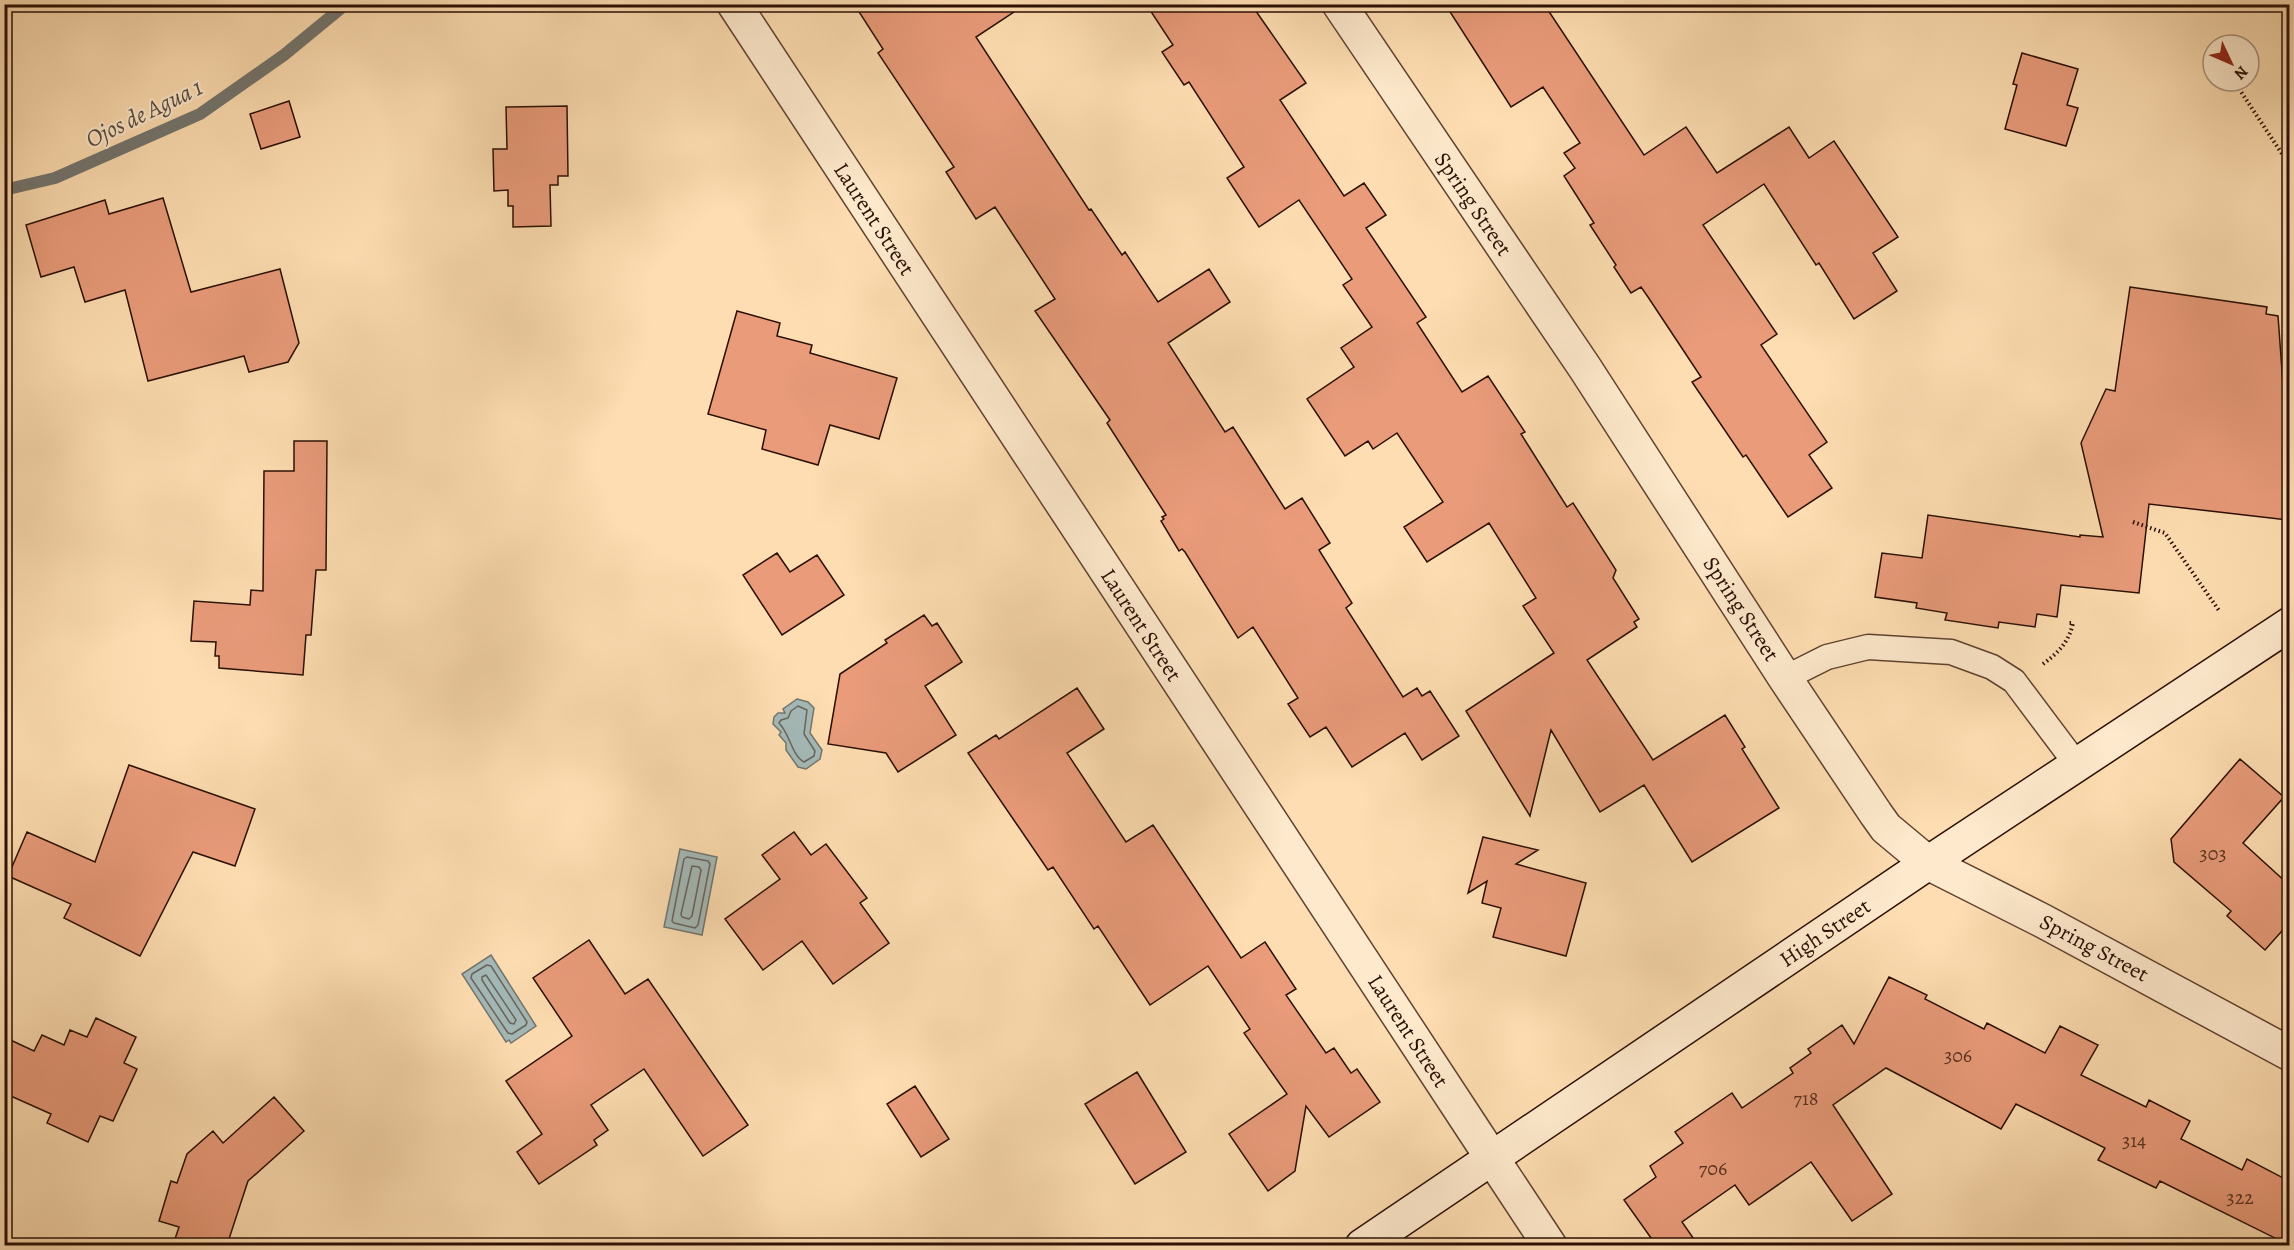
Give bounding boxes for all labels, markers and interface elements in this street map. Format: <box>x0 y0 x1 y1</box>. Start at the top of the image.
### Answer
north arrow <box>2201 33 2261 93</box>
text: N <box>2229 61 2253 85</box>
water label: Ojos de Agua 1 <box>80 71 208 155</box>
street label: Spring Street <box>1427 146 1519 262</box>
street label: Laurent Street <box>826 157 922 281</box>
street label: Spring Street <box>1696 551 1786 667</box>
street label: Laurent Street <box>1093 563 1189 687</box>
house number: 303 <box>2199 840 2227 867</box>
street label: High Street <box>1774 892 1876 974</box>
street label: Spring Street <box>2034 907 2154 989</box>
street label: Laurent Street <box>1360 969 1456 1093</box>
house number: 306 <box>1944 1042 1972 1069</box>
house number: 718 <box>1794 1085 1818 1112</box>
house number: 314 <box>2122 1127 2146 1154</box>
house number: 706 <box>1699 1155 1727 1182</box>
house number: 322 <box>2226 1184 2254 1211</box>

